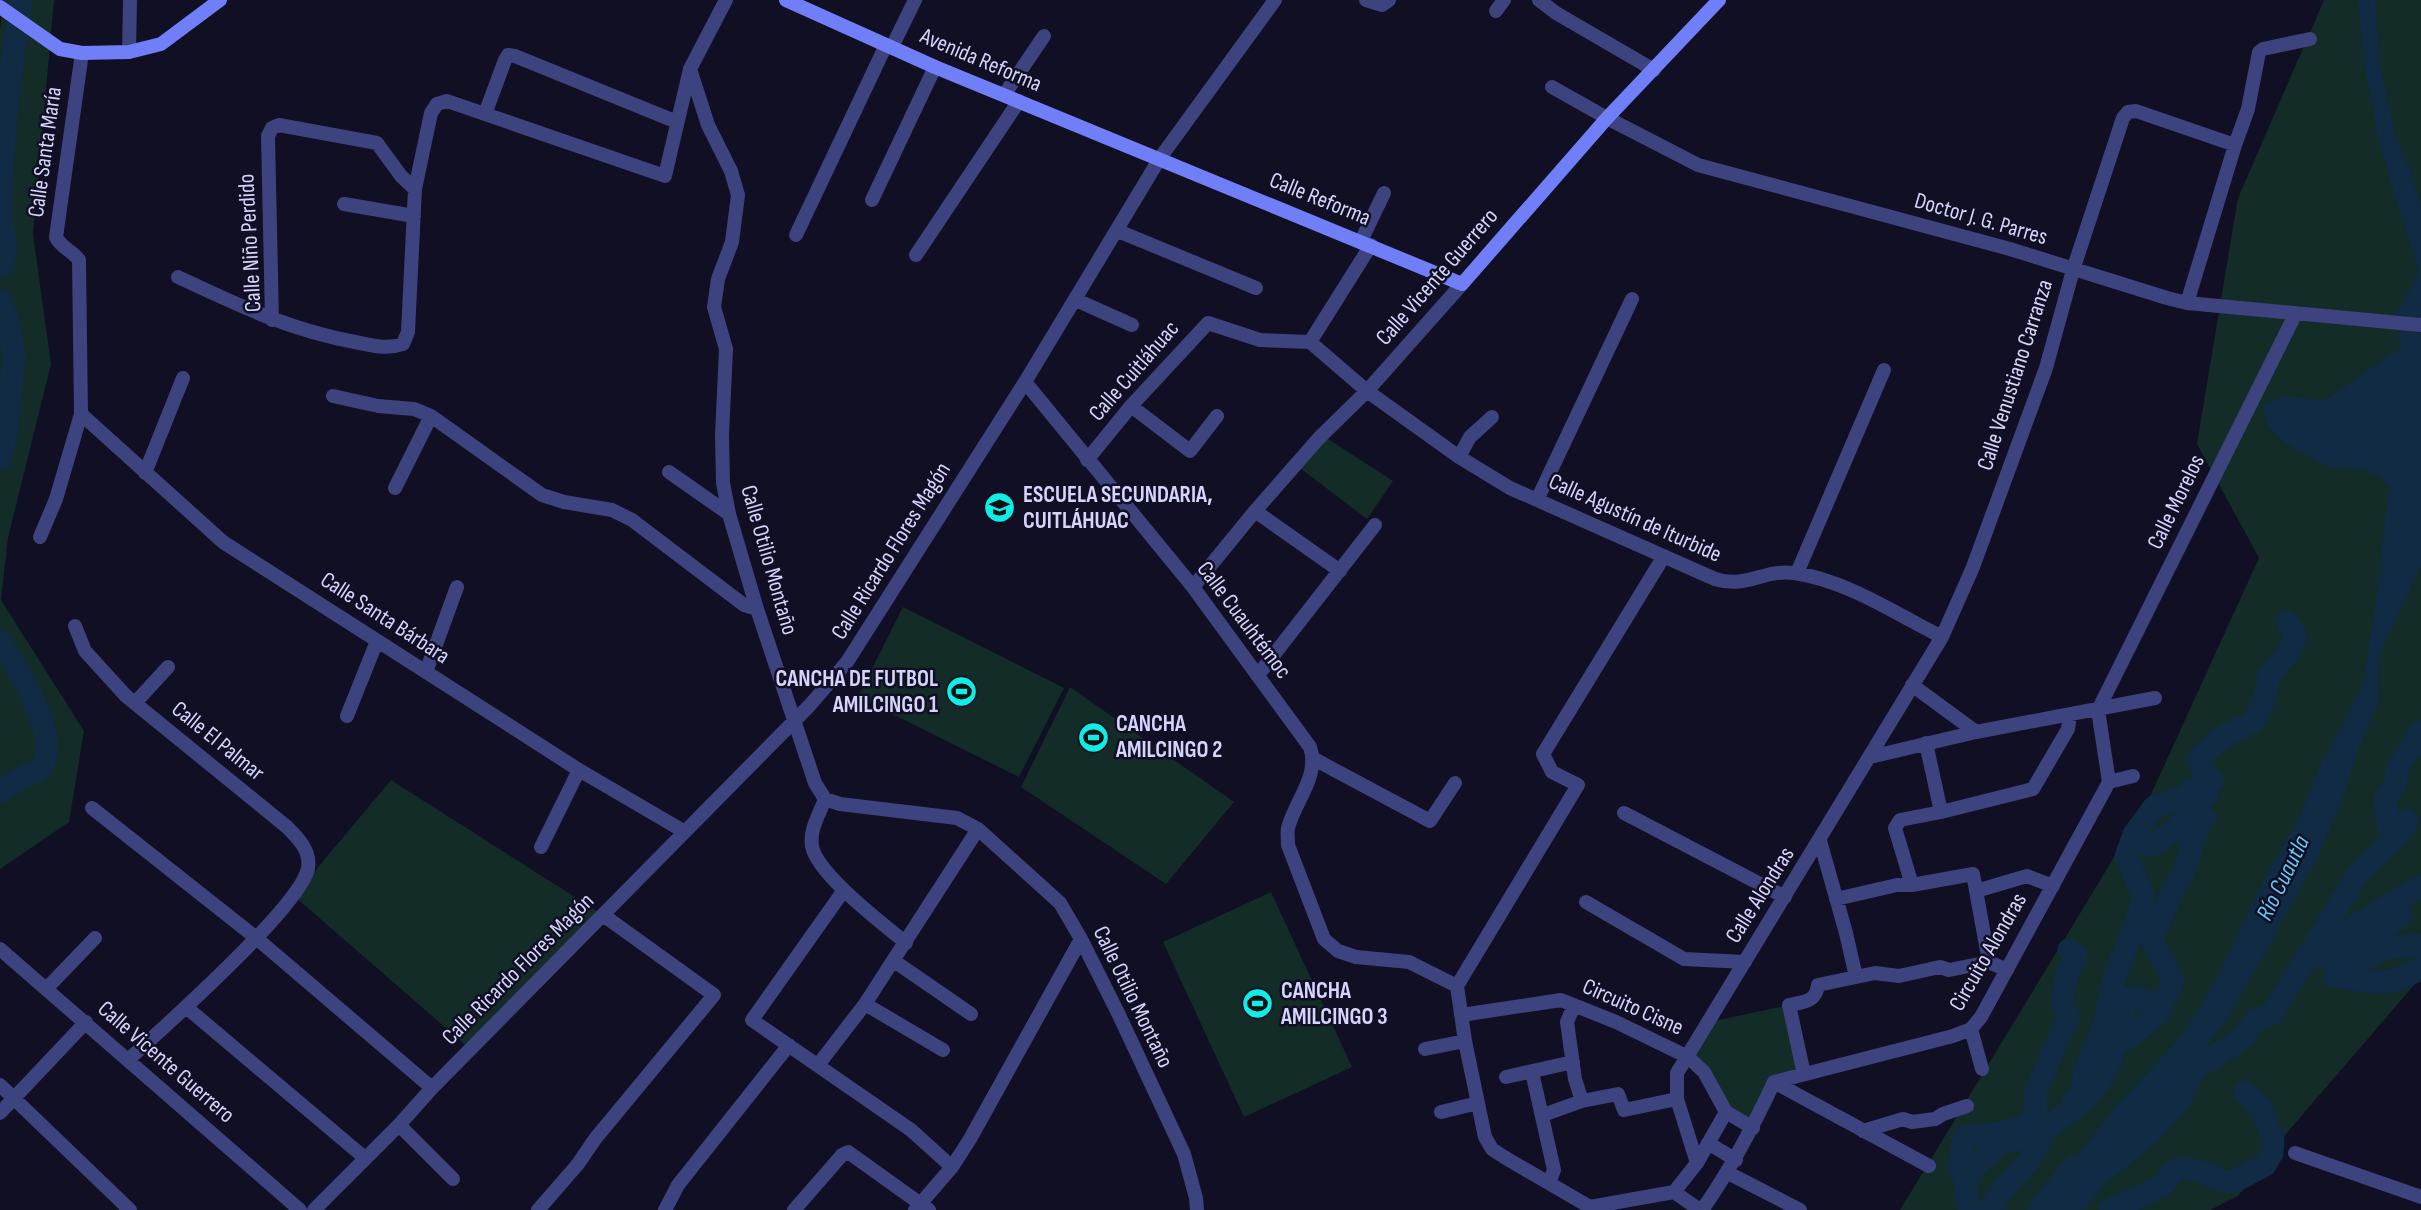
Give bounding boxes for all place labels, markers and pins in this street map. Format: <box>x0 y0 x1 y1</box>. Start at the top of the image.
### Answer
place label: ESCUELA SECUNDARIA, CUITLÁHUAC <box>1023 481 1213 535</box>
school or university icon: ESCUELA SECUNDARIA, CUITLÁHUAC <box>983 491 1017 525</box>
place label: CANCHA DE FUTBOL AMILCINGO 1 <box>776 665 938 719</box>
sports icon: CANCHA DE FUTBOL AMILCINGO 1 <box>944 675 978 709</box>
place label: CANCHA AMILCINGO 2 <box>1115 710 1222 764</box>
sports icon: CANCHA AMILCINGO 2 <box>1076 720 1110 754</box>
place label: CANCHA AMILCINGO 3 <box>1280 977 1387 1031</box>
sports icon: CANCHA AMILCINGO 3 <box>1241 987 1275 1021</box>

